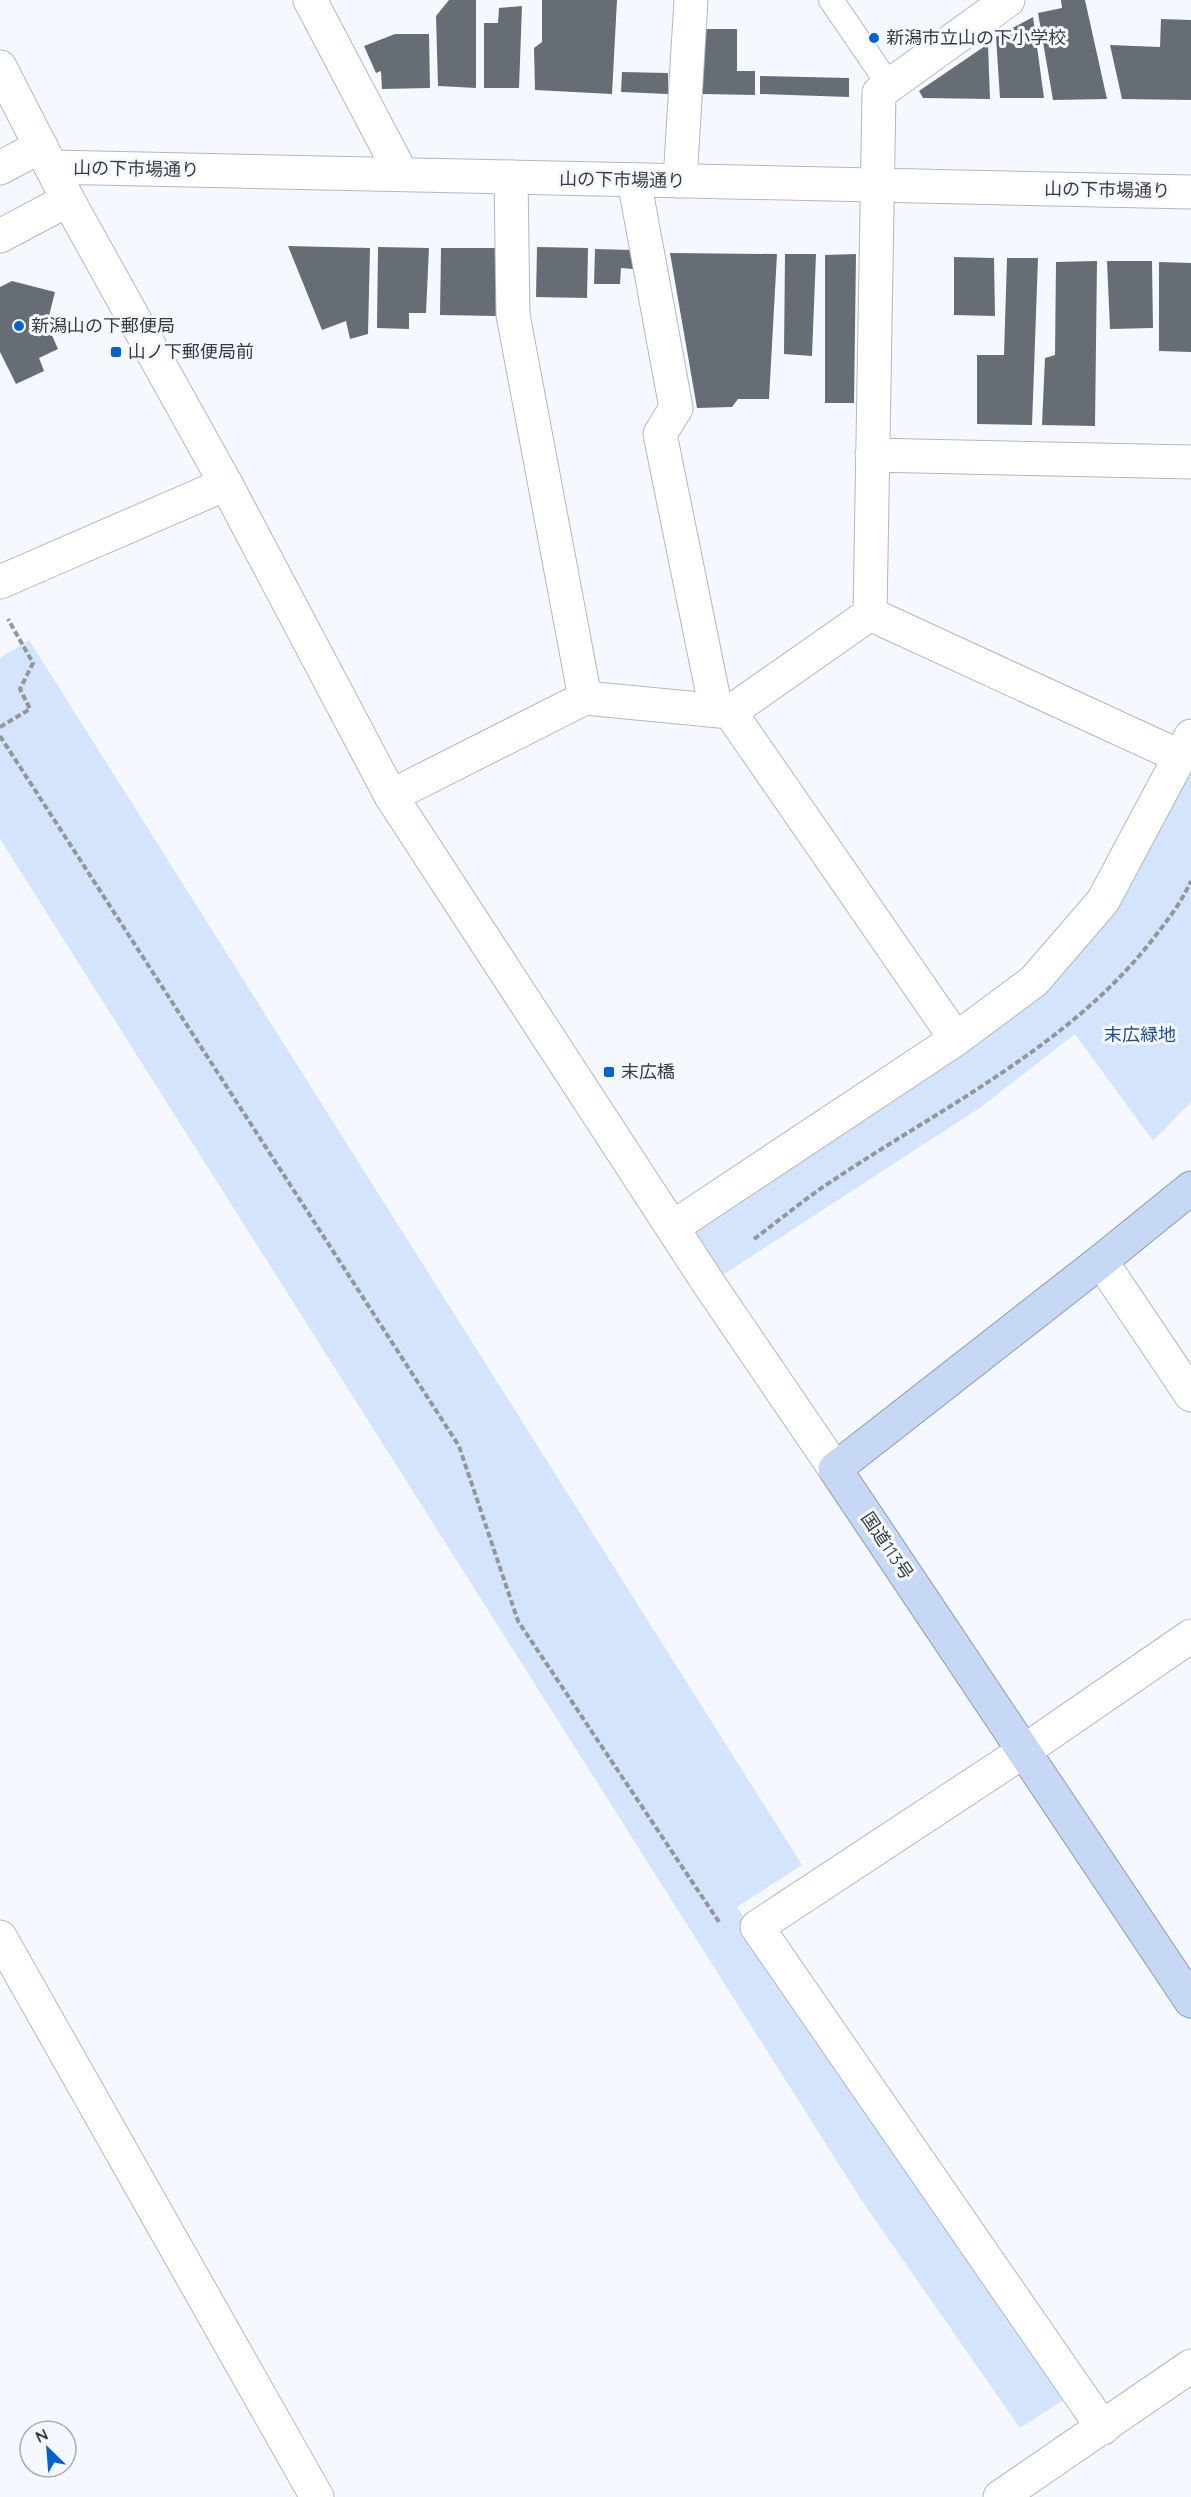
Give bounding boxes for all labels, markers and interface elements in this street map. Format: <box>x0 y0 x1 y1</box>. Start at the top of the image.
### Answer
place label: 新潟市立山の下小学校 <box>886 26 1066 49</box>
marker: 新潟市立山の下小学校 <box>867 31 881 45</box>
street label: 山の下市場通り <box>73 156 199 181</box>
street label: 山の下市場通り <box>559 167 685 192</box>
street label: 山の下市場通り <box>1044 177 1170 202</box>
place label: 新潟山の下郵便局 <box>31 314 175 337</box>
marker: 新潟山の下郵便局 <box>12 319 26 333</box>
place label: 山ノ下郵便局前 <box>128 340 254 363</box>
marker: 山ノ下郵便局前 <box>109 345 123 359</box>
park label: 末広緑地 <box>1104 1023 1176 1046</box>
place label: 末広橋 <box>621 1060 675 1083</box>
marker: 末広橋 <box>602 1065 616 1079</box>
street label: 国道113号 <box>856 1507 918 1584</box>
north arrow <box>18 2419 78 2479</box>
text: N <box>32 2424 51 2447</box>

